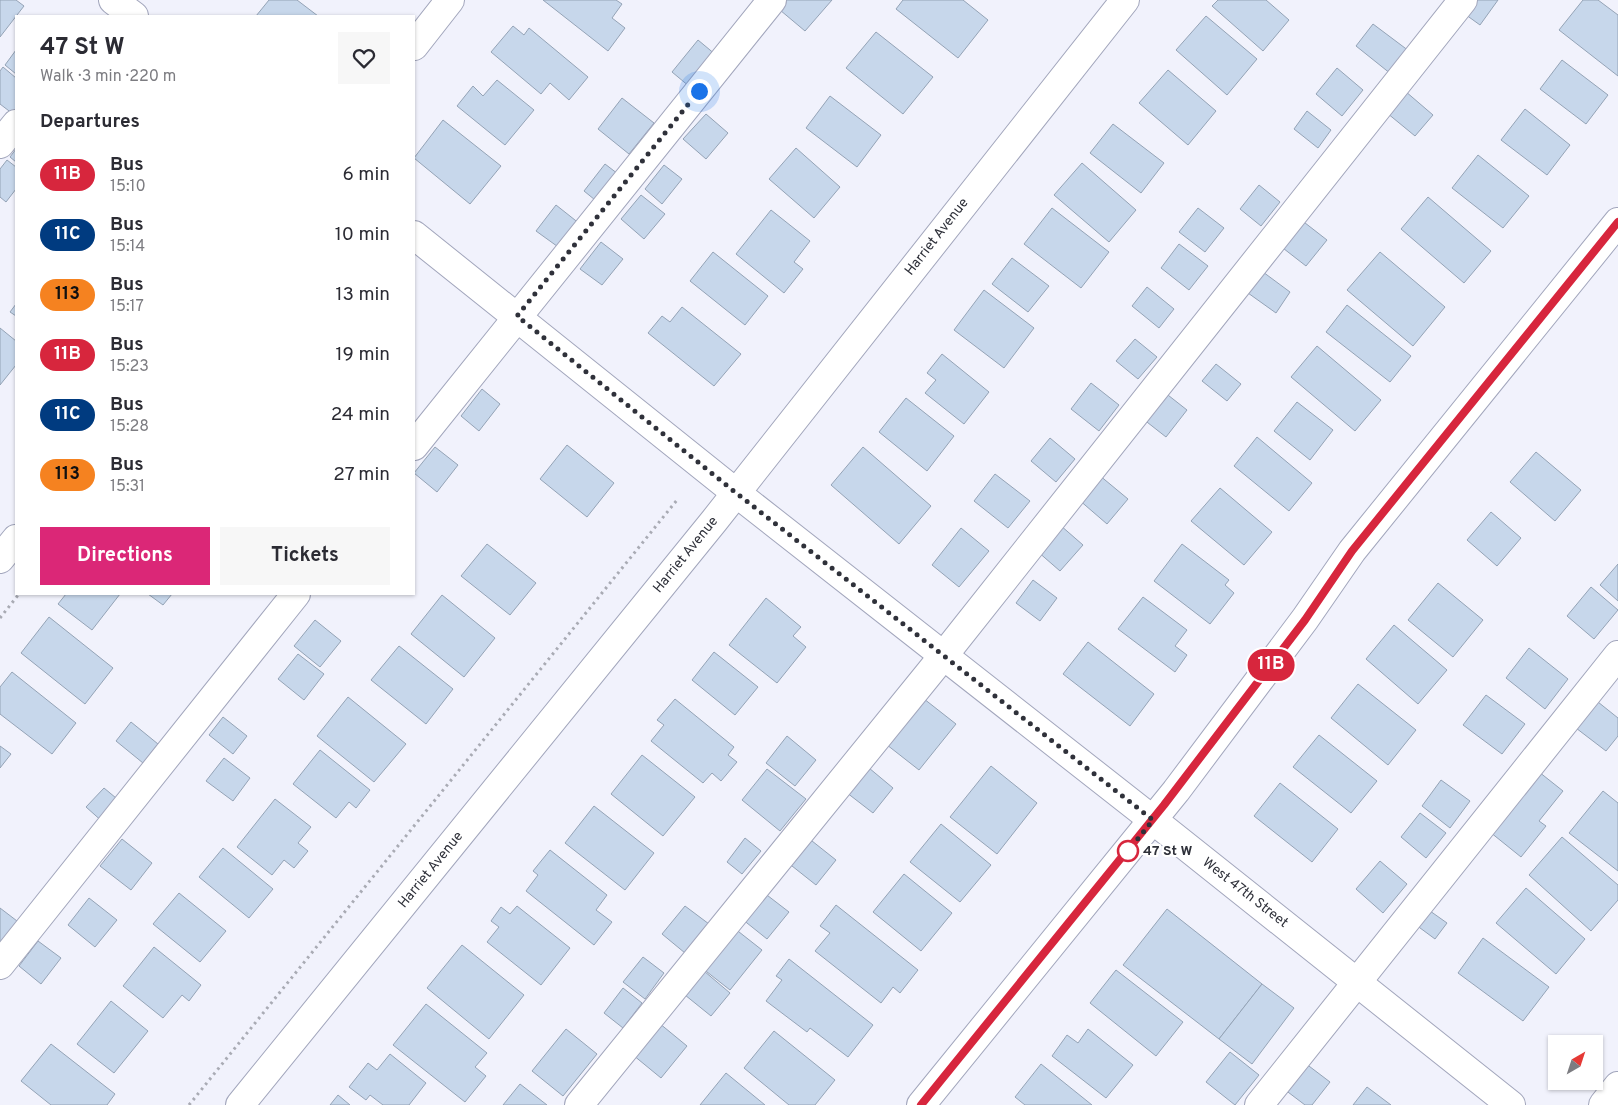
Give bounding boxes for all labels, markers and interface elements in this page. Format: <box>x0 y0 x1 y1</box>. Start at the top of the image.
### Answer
button: heart <box>338 32 390 84</box>
text: 47 St W <box>40 33 125 63</box>
text: Walk · 3 min · 220 m <box>40 67 176 87</box>
your location <box>687 79 712 104</box>
text: Departures <box>40 110 140 134</box>
text: Bus <box>110 153 144 177</box>
text: 11B <box>54 163 81 186</box>
text: 6 min <box>343 163 390 187</box>
text: 15:10 <box>110 177 146 197</box>
street label: Harriet Avenue <box>902 195 972 279</box>
text: Bus <box>110 213 144 237</box>
text: 11C <box>55 223 80 246</box>
text: 10 min <box>335 223 390 247</box>
text: 15:14 <box>110 237 145 257</box>
text: Bus <box>110 273 144 297</box>
text: 113 <box>55 283 80 306</box>
text: 13 min <box>335 283 390 307</box>
text: 15:17 <box>110 297 144 317</box>
text: Bus <box>110 333 144 357</box>
text: 11B <box>54 343 81 366</box>
text: 19 min <box>335 343 390 367</box>
text: 15:23 <box>110 357 149 377</box>
text: Bus <box>110 393 144 417</box>
text: 11C <box>55 403 80 426</box>
text: 24 min <box>331 403 390 427</box>
text: 15:28 <box>110 417 149 437</box>
text: Bus <box>110 453 144 477</box>
text: 113 <box>55 463 80 486</box>
text: 27 min <box>333 463 390 487</box>
text: 15:31 <box>110 477 145 497</box>
street label: Harriet Avenue <box>650 513 722 597</box>
button: Directions <box>40 527 210 585</box>
button: Tickets <box>220 527 390 585</box>
line badge: 11B <box>1242 649 1300 681</box>
text: 11B <box>1258 653 1284 676</box>
street label: Harriet Avenue <box>395 828 467 912</box>
marker: 47 St W <box>1117 840 1139 862</box>
place label: 47 St W <box>1143 843 1192 860</box>
street label: West 47th Street <box>1199 854 1291 932</box>
north arrow <box>1548 1035 1602 1090</box>
map controls <box>1548 1035 1603 1090</box>

